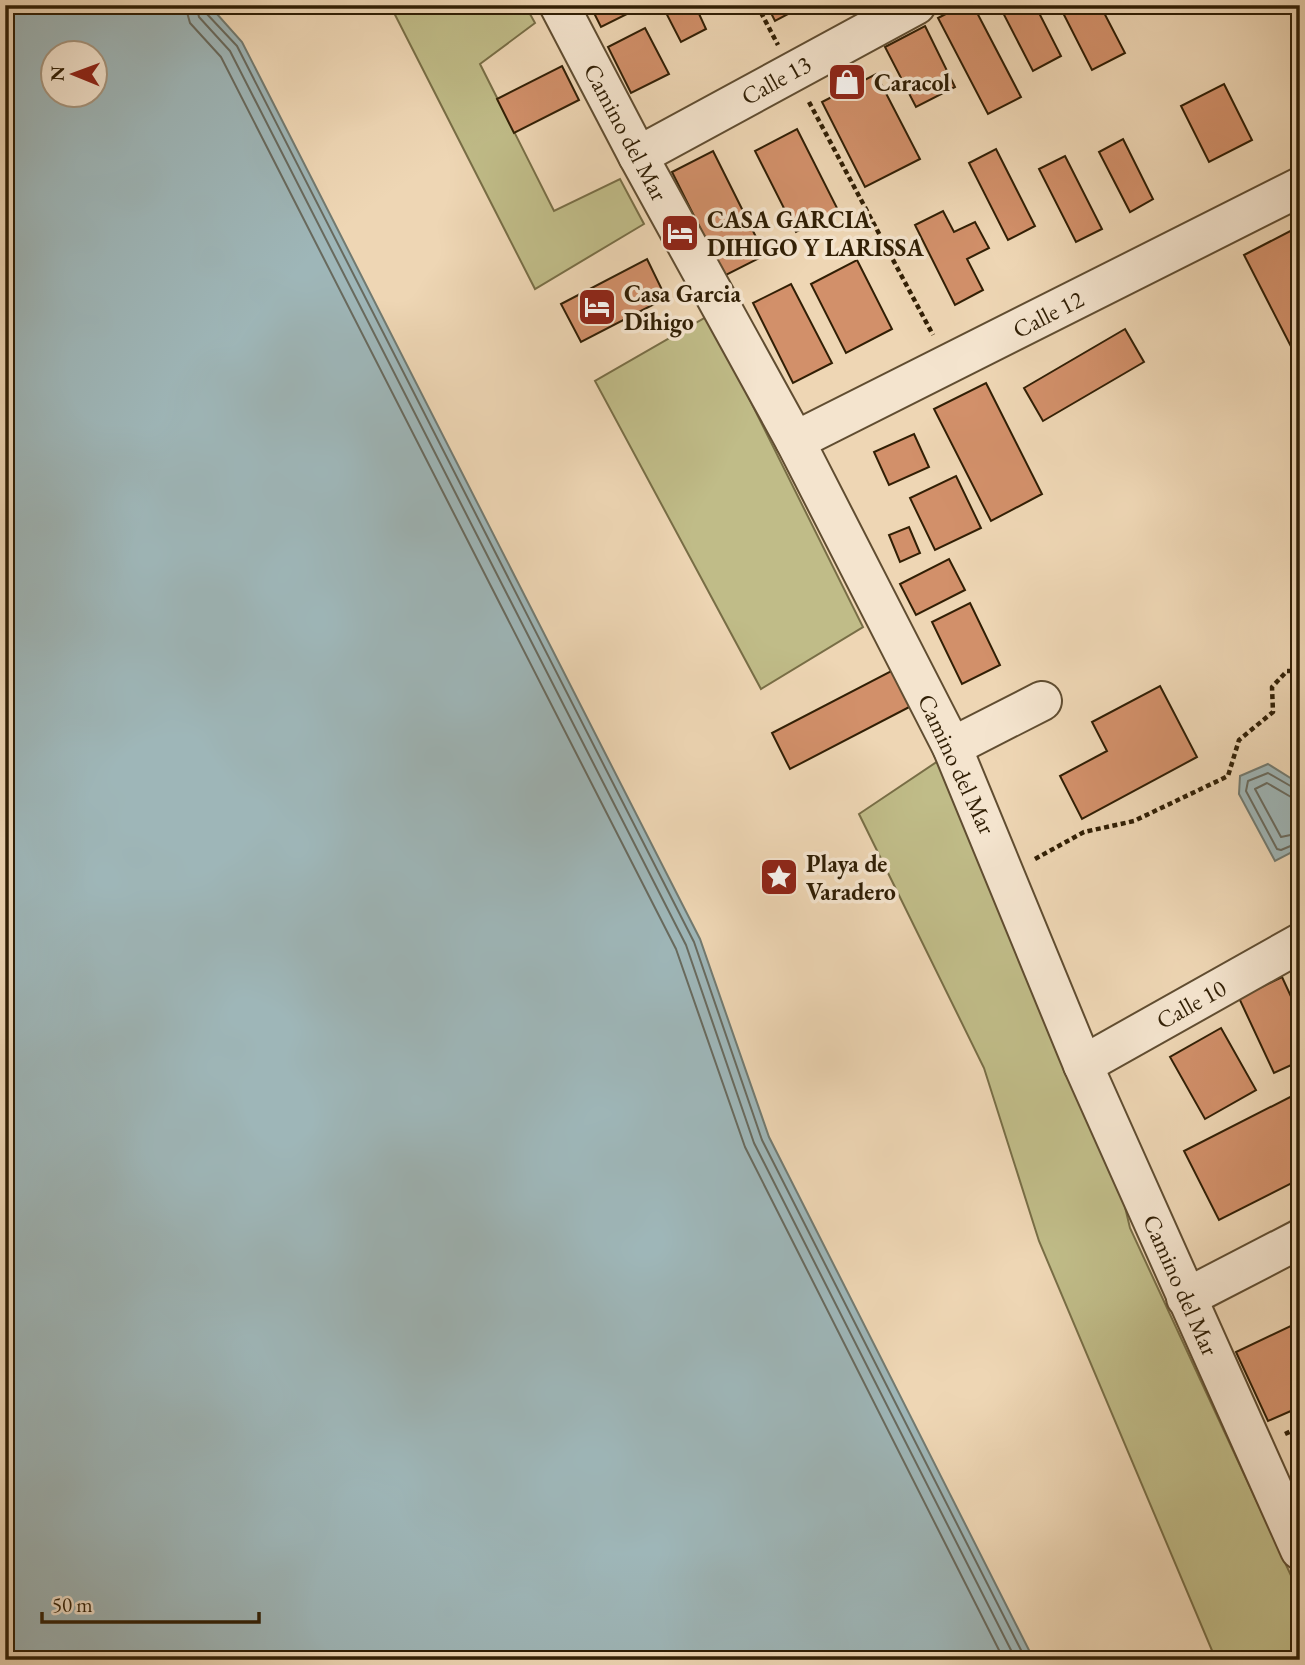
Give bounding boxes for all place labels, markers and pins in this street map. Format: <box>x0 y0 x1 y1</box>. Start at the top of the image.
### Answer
shop icon: Caracol <box>826 61 868 103</box>
place label: Caracol <box>874 67 950 98</box>
place label: CASA GARCIA DIHIGO Y LARISSA <box>707 204 924 263</box>
hotel icon: CASA GARCIA DIHIGO Y LARISSA <box>659 212 701 254</box>
place label: Casa Garcia Dihigo <box>624 278 741 338</box>
hotel icon: Casa Garcia Dihigo <box>576 286 618 328</box>
place label: Playa de Varadero <box>806 848 896 907</box>
place icon: Playa de Varadero <box>758 856 800 898</box>

